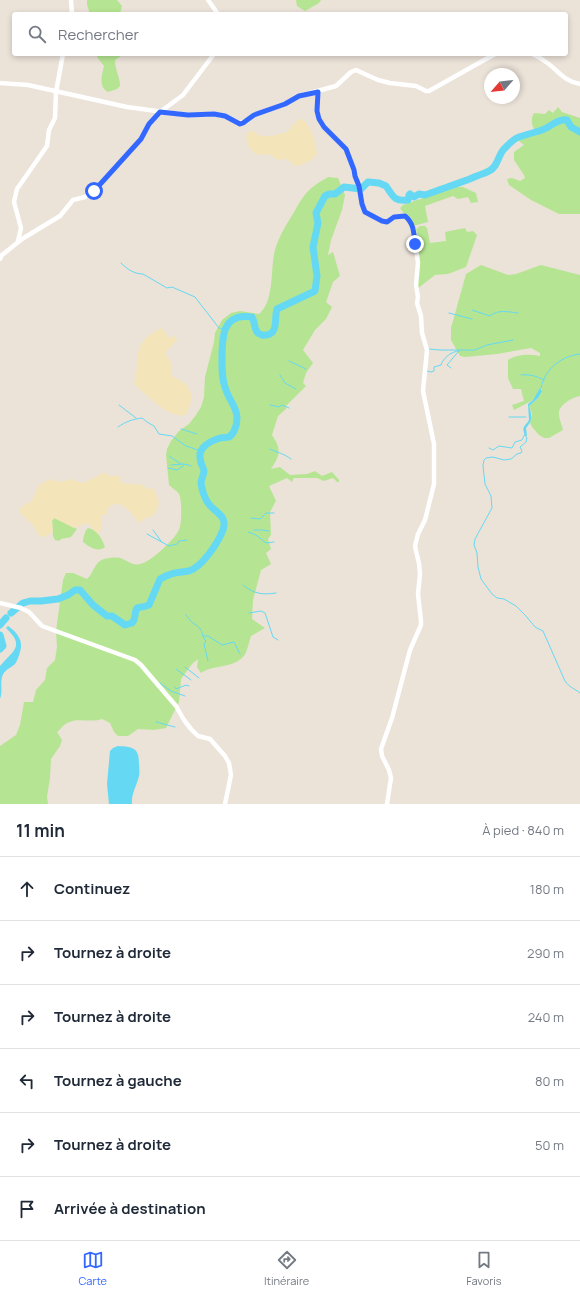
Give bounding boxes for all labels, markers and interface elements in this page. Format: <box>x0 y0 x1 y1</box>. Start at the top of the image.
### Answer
search box <box>12 12 568 56</box>
icon: search <box>26 23 48 45</box>
text: Rechercher <box>58 24 139 45</box>
north arrow <box>484 68 520 104</box>
route start <box>85 182 103 200</box>
route end <box>406 235 424 253</box>
text: 11 min <box>16 819 65 842</box>
text: À pied · 840 m <box>482 821 564 839</box>
icon: ahead <box>16 878 38 900</box>
text: Continuez <box>54 878 130 899</box>
text: 180 m <box>530 880 564 898</box>
icon: right <box>16 942 38 964</box>
text: Tournez à droite <box>54 942 171 963</box>
text: 290 m <box>527 944 564 962</box>
icon: right <box>16 1006 38 1028</box>
text: Tournez à droite <box>54 1006 171 1027</box>
text: 240 m <box>528 1008 564 1026</box>
icon: left <box>16 1070 38 1092</box>
text: Tournez à gauche <box>54 1070 182 1091</box>
text: 80 m <box>535 1072 564 1090</box>
icon: right <box>16 1134 38 1156</box>
text: Tournez à droite <box>54 1134 171 1155</box>
text: 50 m <box>535 1136 564 1154</box>
icon: arrive <box>16 1198 38 1220</box>
text: Arrivée à destination <box>54 1198 206 1219</box>
tab: Carte <box>78 1249 107 1288</box>
tab: Itinéraire <box>264 1249 309 1288</box>
tab: Favoris <box>466 1249 502 1288</box>

